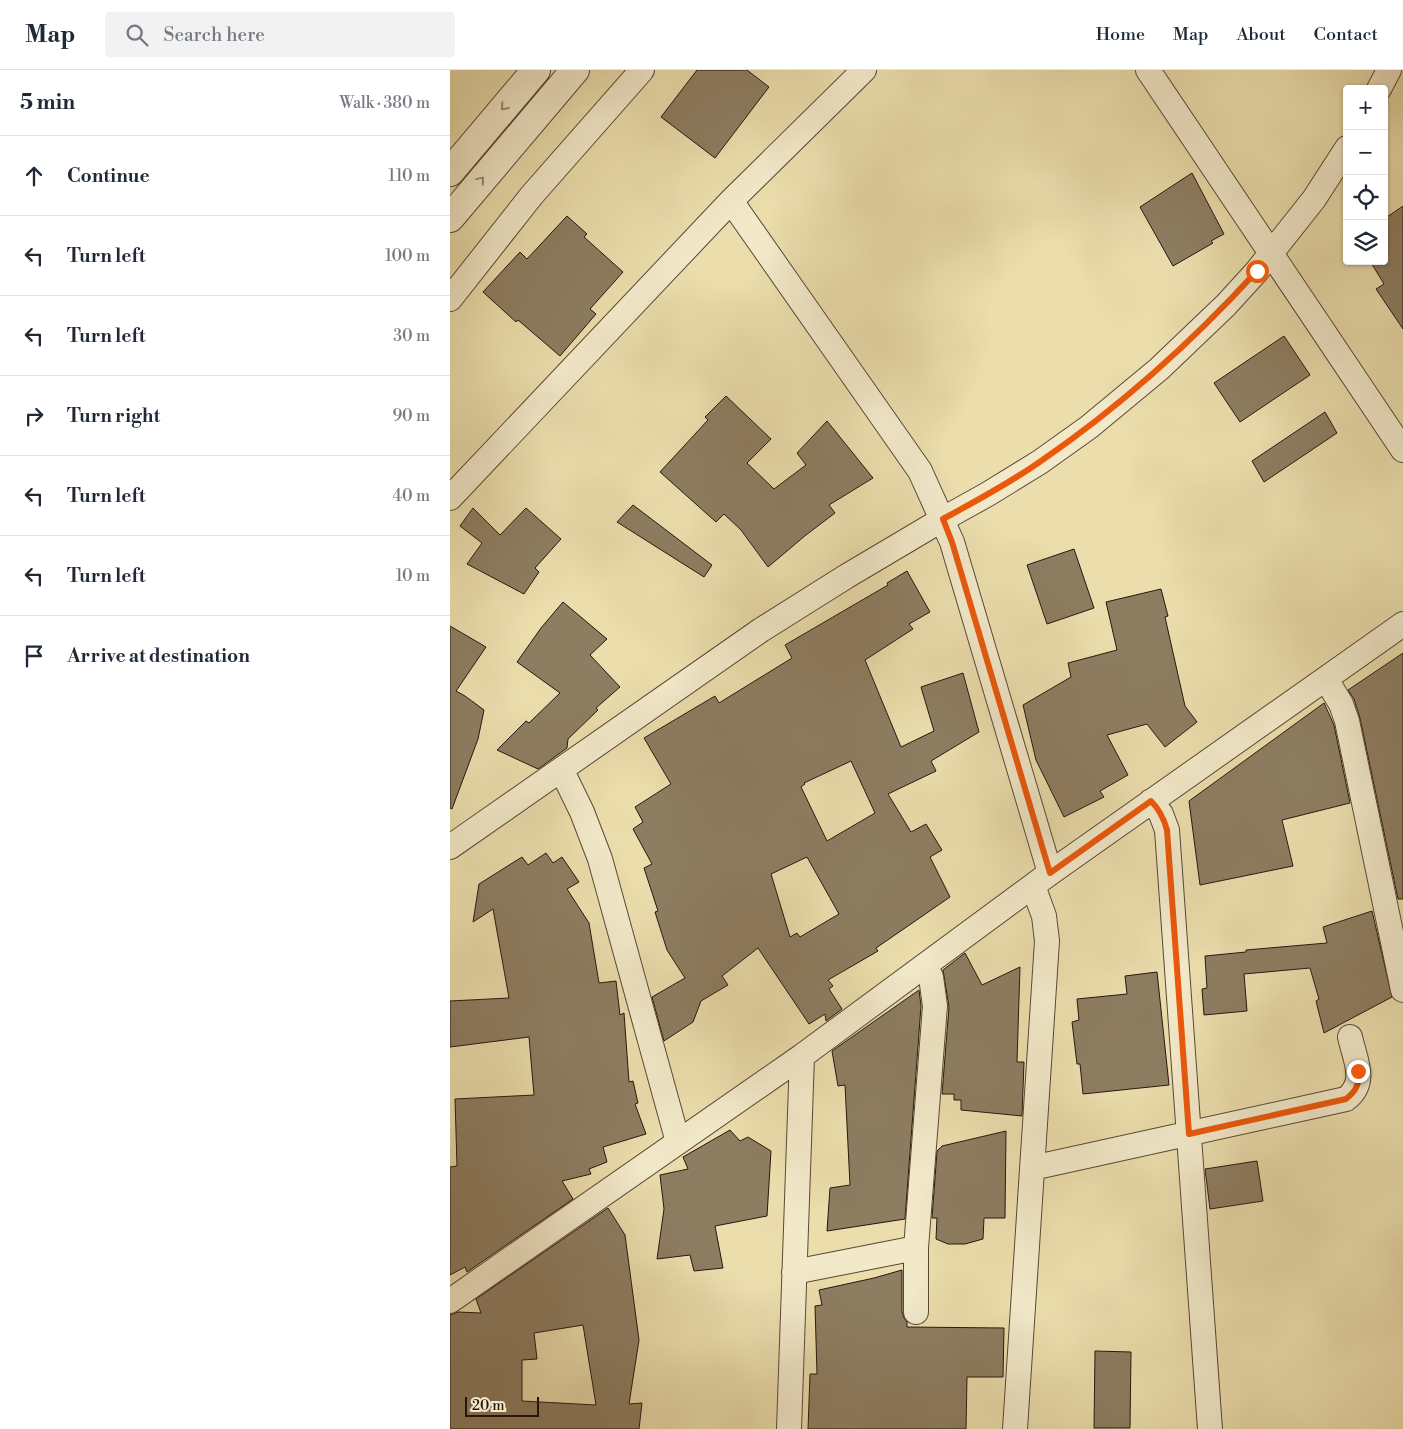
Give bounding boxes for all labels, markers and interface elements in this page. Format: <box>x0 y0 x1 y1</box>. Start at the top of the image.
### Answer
search box <box>105 12 455 57</box>
text: Map <box>25 20 75 50</box>
icon: search <box>123 21 151 49</box>
text: Search here <box>163 23 265 47</box>
text: Home <box>1096 23 1145 46</box>
text: Map <box>1173 23 1209 46</box>
text: About <box>1237 23 1286 46</box>
text: Contact <box>1314 23 1378 46</box>
map controls <box>1343 85 1388 265</box>
button: + <box>1343 85 1388 130</box>
text: 5 min <box>20 90 75 116</box>
text: Walk · 380 m <box>340 93 430 113</box>
one-way arrow <box>501 101 510 110</box>
button: − <box>1343 130 1388 175</box>
icon: ahead <box>20 162 48 190</box>
text: Continue <box>67 164 150 188</box>
text: 110 m <box>388 166 430 186</box>
button: locate <box>1343 175 1388 220</box>
one-way arrow <box>475 177 483 186</box>
button: layers <box>1343 220 1388 265</box>
icon: left <box>20 242 48 270</box>
text: Turn left <box>67 244 146 268</box>
text: 100 m <box>385 246 430 266</box>
route start <box>1246 260 1269 283</box>
icon: left <box>20 322 48 350</box>
text: Turn left <box>67 324 146 348</box>
text: 30 m <box>393 326 430 346</box>
icon: right <box>20 402 48 430</box>
text: Turn right <box>67 404 160 428</box>
text: 90 m <box>392 406 430 426</box>
icon: left <box>20 482 48 510</box>
text: Turn left <box>67 484 146 508</box>
text: 40 m <box>393 486 430 506</box>
icon: left <box>20 562 48 590</box>
text: Turn left <box>67 564 146 588</box>
text: 10 m <box>396 566 430 586</box>
icon: arrive <box>20 642 48 670</box>
text: Arrive at destination <box>67 644 250 668</box>
route end <box>1347 1060 1370 1083</box>
scale bar <box>465 1394 539 1417</box>
text: 20 m <box>472 1397 504 1415</box>

